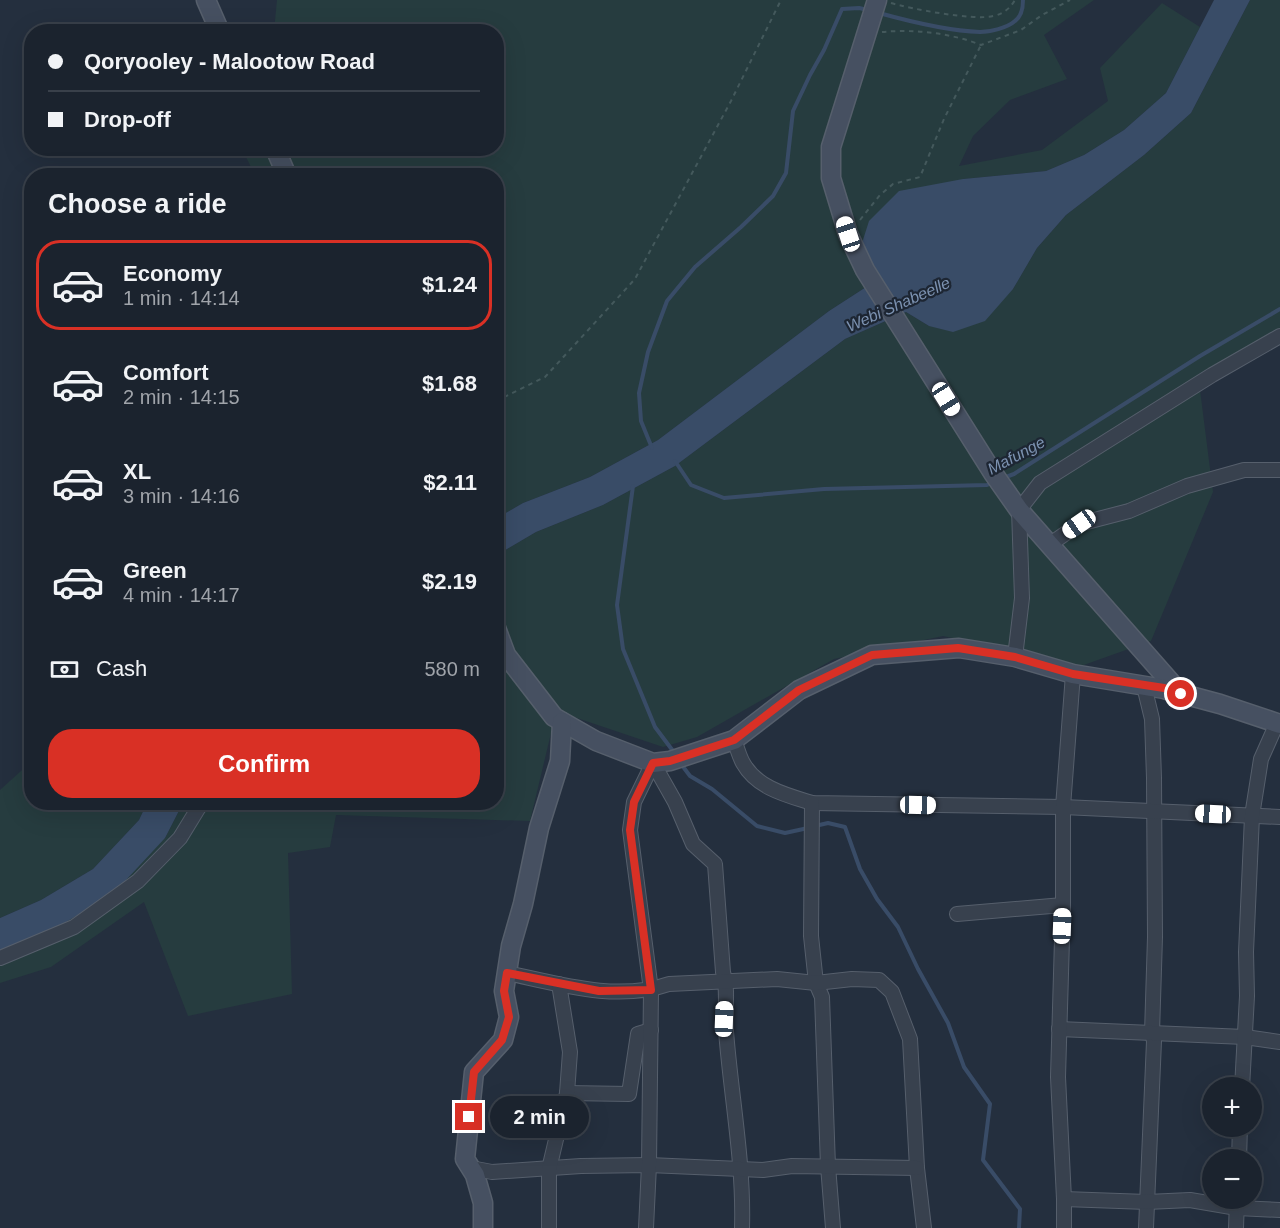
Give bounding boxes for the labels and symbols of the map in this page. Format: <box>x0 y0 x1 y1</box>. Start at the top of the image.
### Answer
car <box>834 214 862 254</box>
water label: Webi Shabeelle <box>844 274 953 335</box>
car <box>929 379 963 419</box>
water label: Mafunge <box>985 433 1048 478</box>
car <box>1059 506 1099 542</box>
route start <box>1167 680 1194 707</box>
car <box>900 796 936 814</box>
car <box>1195 804 1231 824</box>
car <box>1052 908 1072 944</box>
car <box>714 1001 734 1037</box>
callout: 2 min <box>490 1096 589 1138</box>
route end <box>455 1103 482 1130</box>

